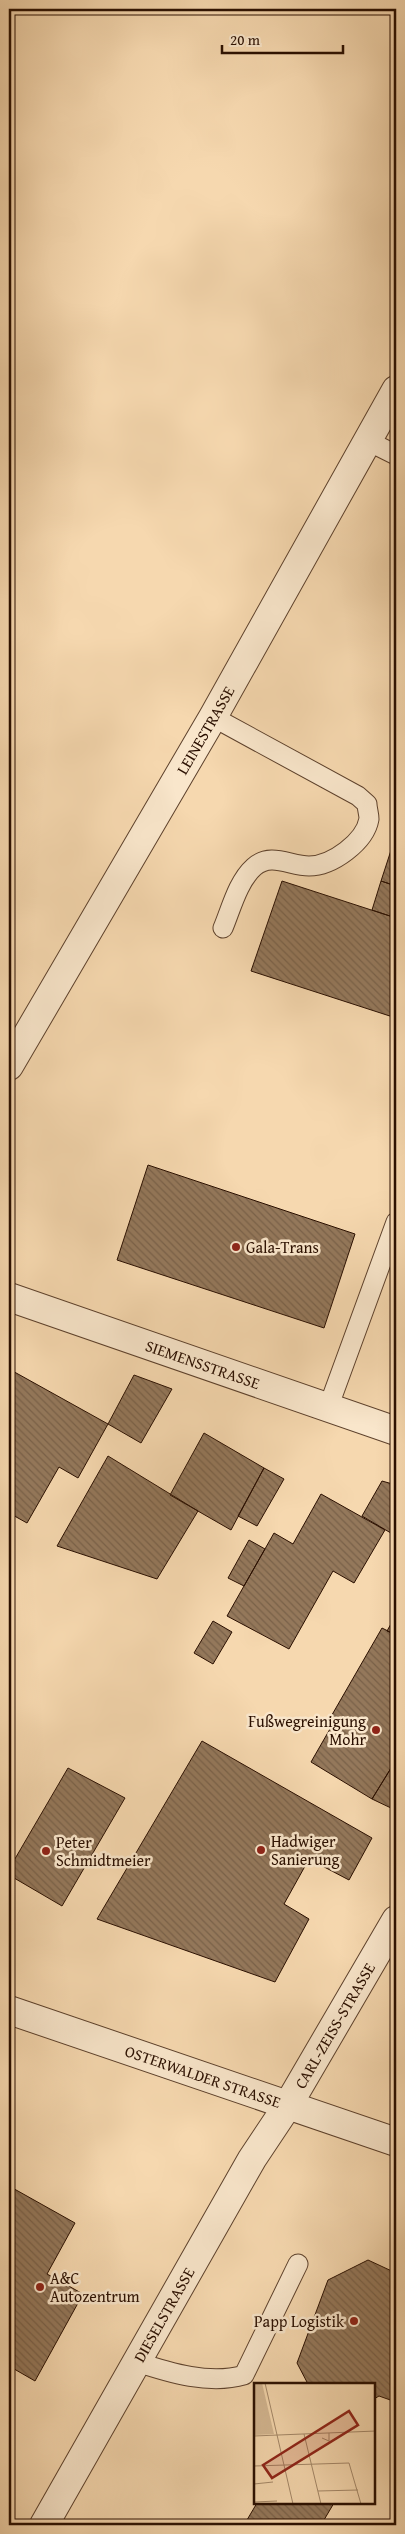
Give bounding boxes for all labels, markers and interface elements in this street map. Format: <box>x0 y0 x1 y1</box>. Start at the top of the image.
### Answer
scale bar <box>222 22 344 54</box>
text: 20 m <box>230 29 261 50</box>
street label: LEINESTRASSE <box>170 681 240 779</box>
place label: Gala-Trans <box>246 1235 319 1259</box>
marker: Gala-Trans <box>230 1241 242 1253</box>
street label: SIEMENSSTRASSE <box>142 1333 263 1395</box>
place label: Fußwegreinigung Mohr <box>248 1709 366 1751</box>
marker: Fußwegreinigung Mohr <box>370 1724 382 1736</box>
place label: Hadwiger Sanierung <box>271 1829 340 1871</box>
place label: Peter Schmidtmeier <box>56 1830 151 1872</box>
marker: Hadwiger Sanierung <box>255 1844 267 1856</box>
marker: Peter Schmidtmeier <box>40 1845 52 1857</box>
street label: CARL-ZEISS-STRASSE <box>288 1958 381 2093</box>
street label: OSTERWALDER STRASSE <box>122 2038 284 2114</box>
street label: DIESELSTRASSE <box>127 2263 200 2367</box>
place label: A&C Autozentrum <box>50 2266 140 2308</box>
marker: A&C Autozentrum <box>34 2281 46 2293</box>
place label: Papp Logistik <box>254 2309 345 2333</box>
marker: Papp Logistik <box>348 2315 360 2327</box>
inset map <box>254 2383 375 2504</box>

